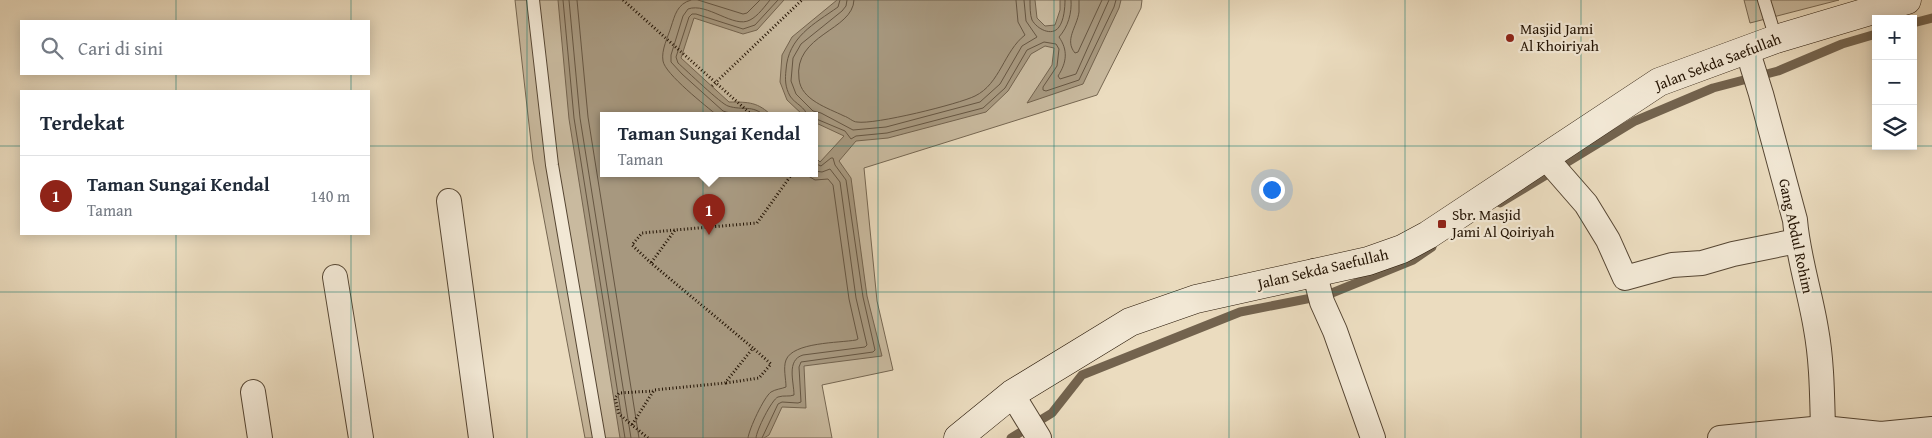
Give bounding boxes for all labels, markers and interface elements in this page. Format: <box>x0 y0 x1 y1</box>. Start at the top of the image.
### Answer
map controls <box>1872 15 1917 150</box>
button: + <box>1872 15 1917 60</box>
place label: Masjid Jami Al Khoiriyah <box>1520 18 1600 56</box>
search box <box>20 20 370 75</box>
street label: Jalan Sekda Saefullah <box>1650 28 1784 96</box>
marker: Masjid Jami Al Khoiriyah <box>1504 32 1516 44</box>
icon: search <box>38 34 66 62</box>
text: Cari di sini <box>78 34 163 62</box>
button: − <box>1872 60 1917 105</box>
button: layers <box>1872 105 1917 150</box>
text: Terdekat <box>40 107 124 138</box>
popup <box>600 112 818 177</box>
text: Taman Sungai Kendal <box>618 119 800 147</box>
text: Taman <box>618 147 663 171</box>
text: Taman Sungai Kendal <box>87 170 270 198</box>
your location <box>1259 177 1285 203</box>
street label: Gang Abdul Rohim <box>1774 177 1819 296</box>
text: 1 <box>52 184 60 208</box>
text: 140 m <box>310 184 350 208</box>
pin: 1 <box>693 194 725 235</box>
text: Taman <box>87 198 133 222</box>
place label: Sbr. Masjid Jami Al Qoiriyah <box>1450 204 1555 242</box>
marker: Sbr. Masjid Jami Al Qoiriyah <box>1436 218 1448 230</box>
street label: Jalan Sekda Saefullah <box>1254 243 1391 294</box>

